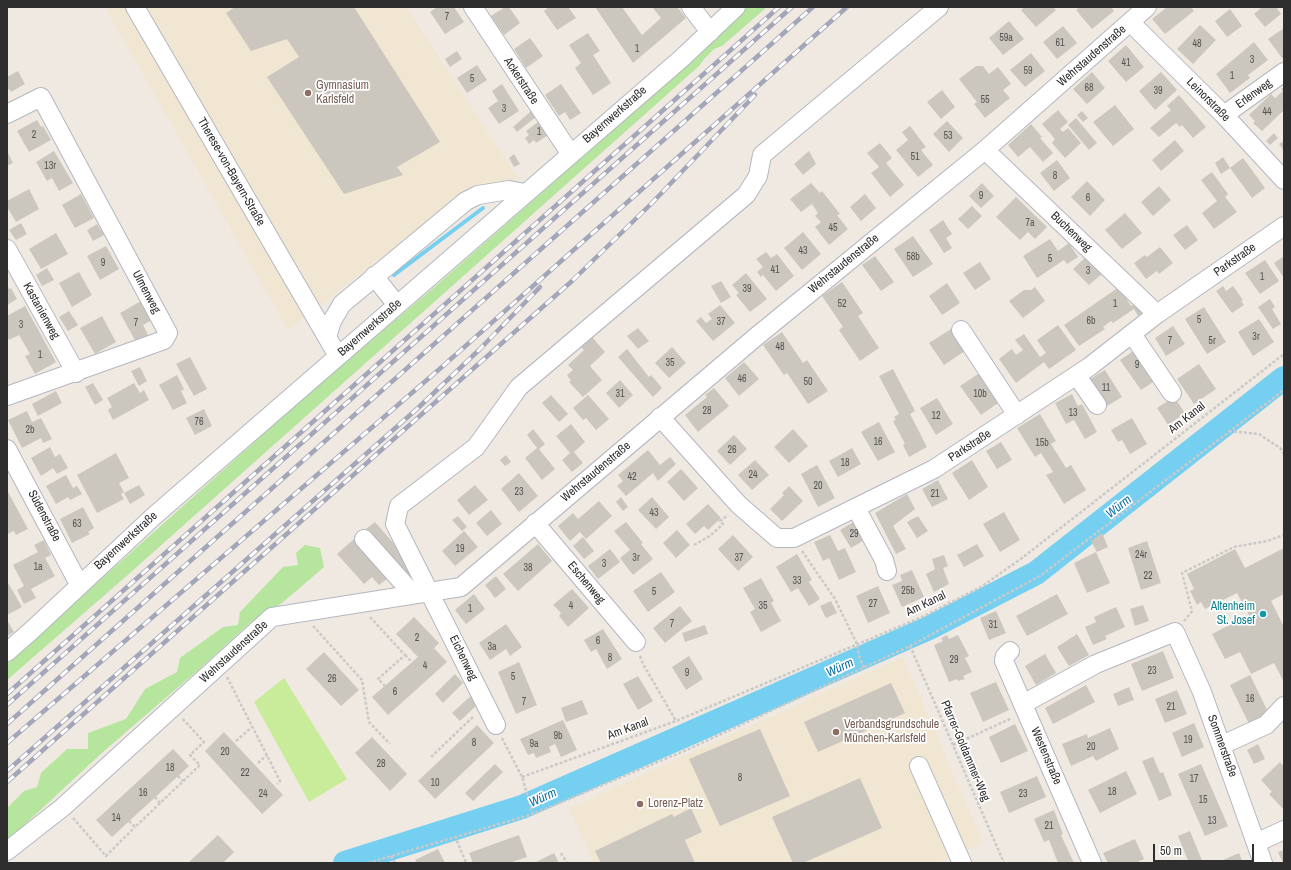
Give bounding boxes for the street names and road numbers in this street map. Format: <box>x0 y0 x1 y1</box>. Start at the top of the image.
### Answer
street label: Wehrstaudenstraße <box>1055 22 1129 90</box>
street label: Ackerstraße <box>501 55 541 107</box>
street label: Leinorstraße <box>1183 75 1233 125</box>
street label: Erlenweg <box>1233 76 1275 112</box>
street label: Bayernwerkstraße <box>580 83 650 147</box>
street label: Therese-von-Bayern-Straße <box>194 115 268 229</box>
street label: Buchenweg <box>1048 209 1094 255</box>
street label: Wehrstaudenstraße <box>806 231 882 297</box>
street label: Parkstraße <box>1211 240 1259 280</box>
street label: Ulmenweg <box>129 268 163 316</box>
street label: Kastanienweg <box>20 280 62 342</box>
street label: Bayernwerkstraße <box>335 296 405 360</box>
street label: Am Kanal <box>1166 399 1208 437</box>
street label: Parkstraße <box>946 427 994 465</box>
street label: Wehrstaudenstraße <box>558 439 634 505</box>
street label: Südenstraße <box>24 488 64 544</box>
street label: Bayernwerkstraße <box>92 509 160 573</box>
street label: Eschenweg <box>564 559 608 607</box>
street label: Am Kanal <box>904 588 948 620</box>
street label: Wehrstaudenstraße <box>197 618 271 686</box>
street label: Eichenweg <box>446 633 480 683</box>
street label: Pfarrer-Goldammer-Weg <box>937 698 993 804</box>
street label: Sommerstraße <box>1204 713 1240 779</box>
street label: Am Kanal <box>605 715 651 743</box>
street label: Westenstraße <box>1027 725 1065 787</box>

